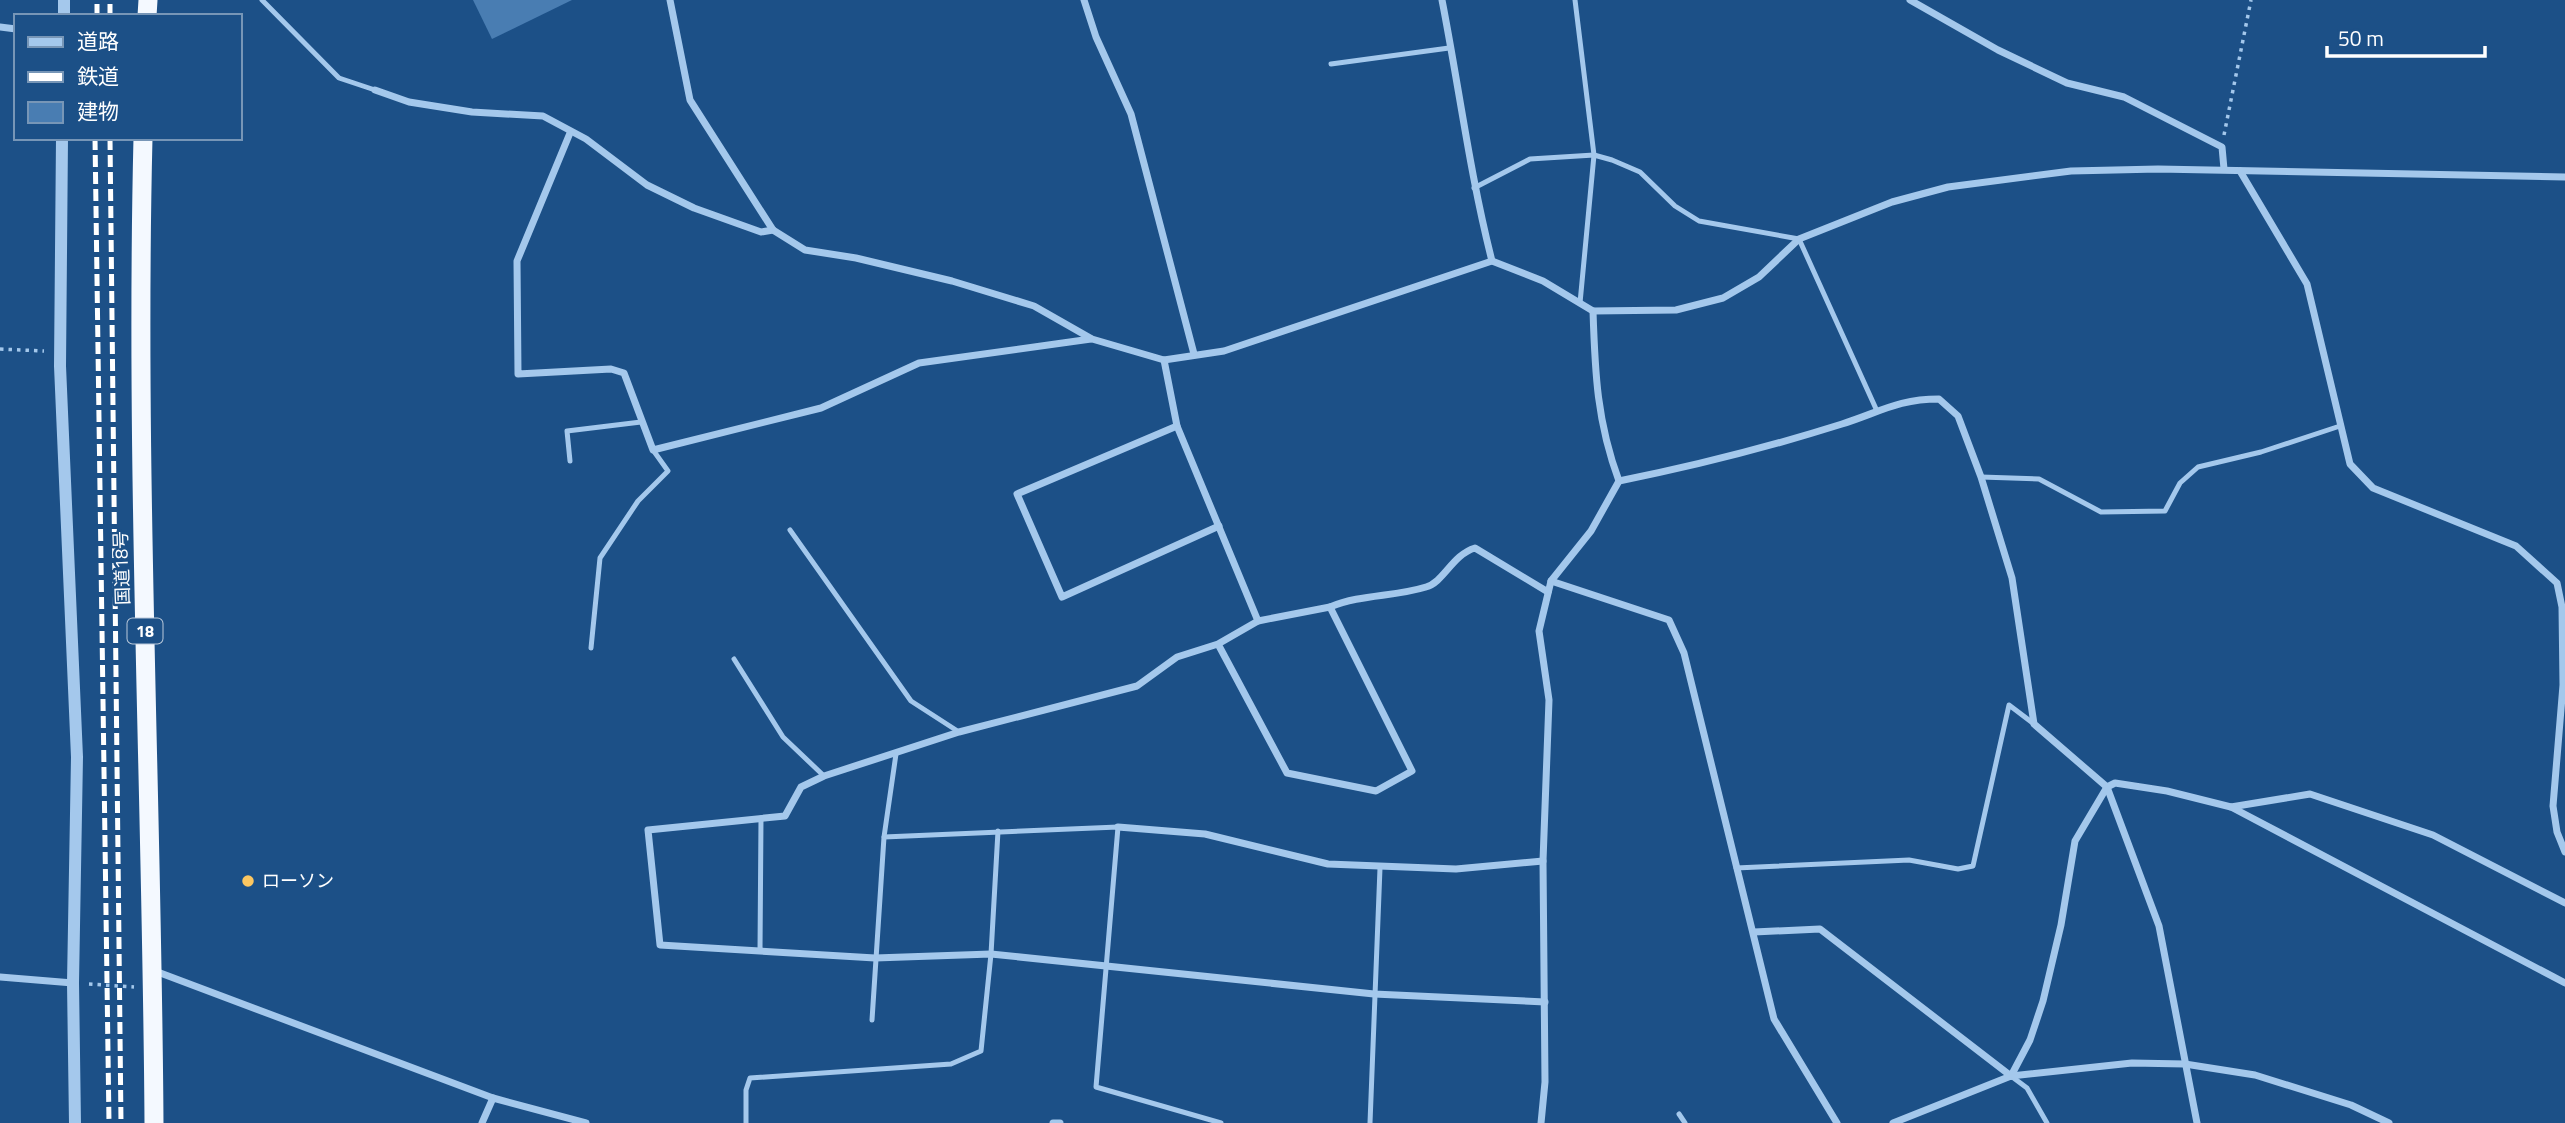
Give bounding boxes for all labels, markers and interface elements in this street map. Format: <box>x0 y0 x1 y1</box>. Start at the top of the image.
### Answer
legend <box>14 14 242 140</box>
scale bar <box>2327 14 2484 58</box>
text: 50 m <box>2338 22 2384 54</box>
text: 道路 <box>77 25 119 57</box>
text: 鉄道 <box>77 60 119 92</box>
text: 建物 <box>77 95 119 127</box>
street label: 国道18号 <box>107 530 136 606</box>
road number: 18 <box>128 618 162 644</box>
place label: ローソン <box>262 867 334 894</box>
marker: ローソン <box>240 873 256 889</box>

